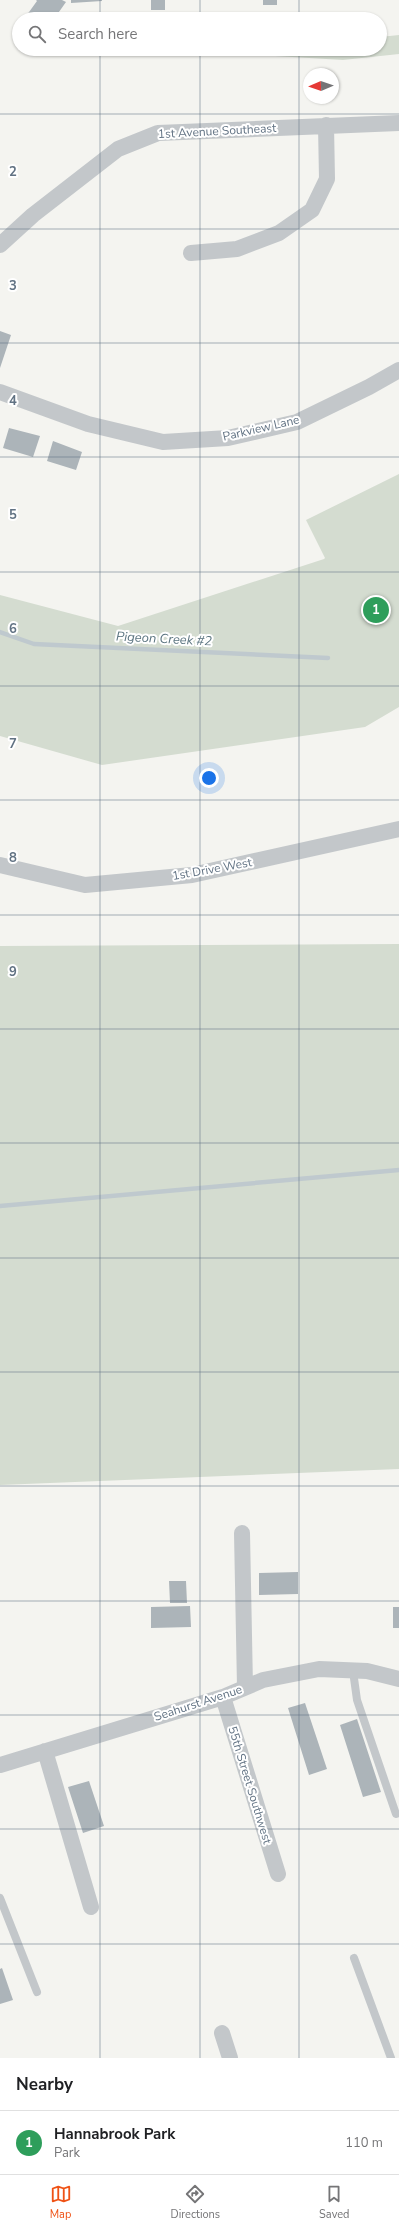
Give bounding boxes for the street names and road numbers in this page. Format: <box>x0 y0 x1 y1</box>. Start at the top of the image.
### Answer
street label: 1st Avenue Southeast <box>157 120 277 142</box>
street label: Parkview Lane <box>221 411 301 445</box>
street label: 1st Drive West <box>171 854 254 884</box>
street label: Seahurst Avenue <box>152 1681 244 1725</box>
street label: 55th Street Southwest <box>224 1724 276 1847</box>

